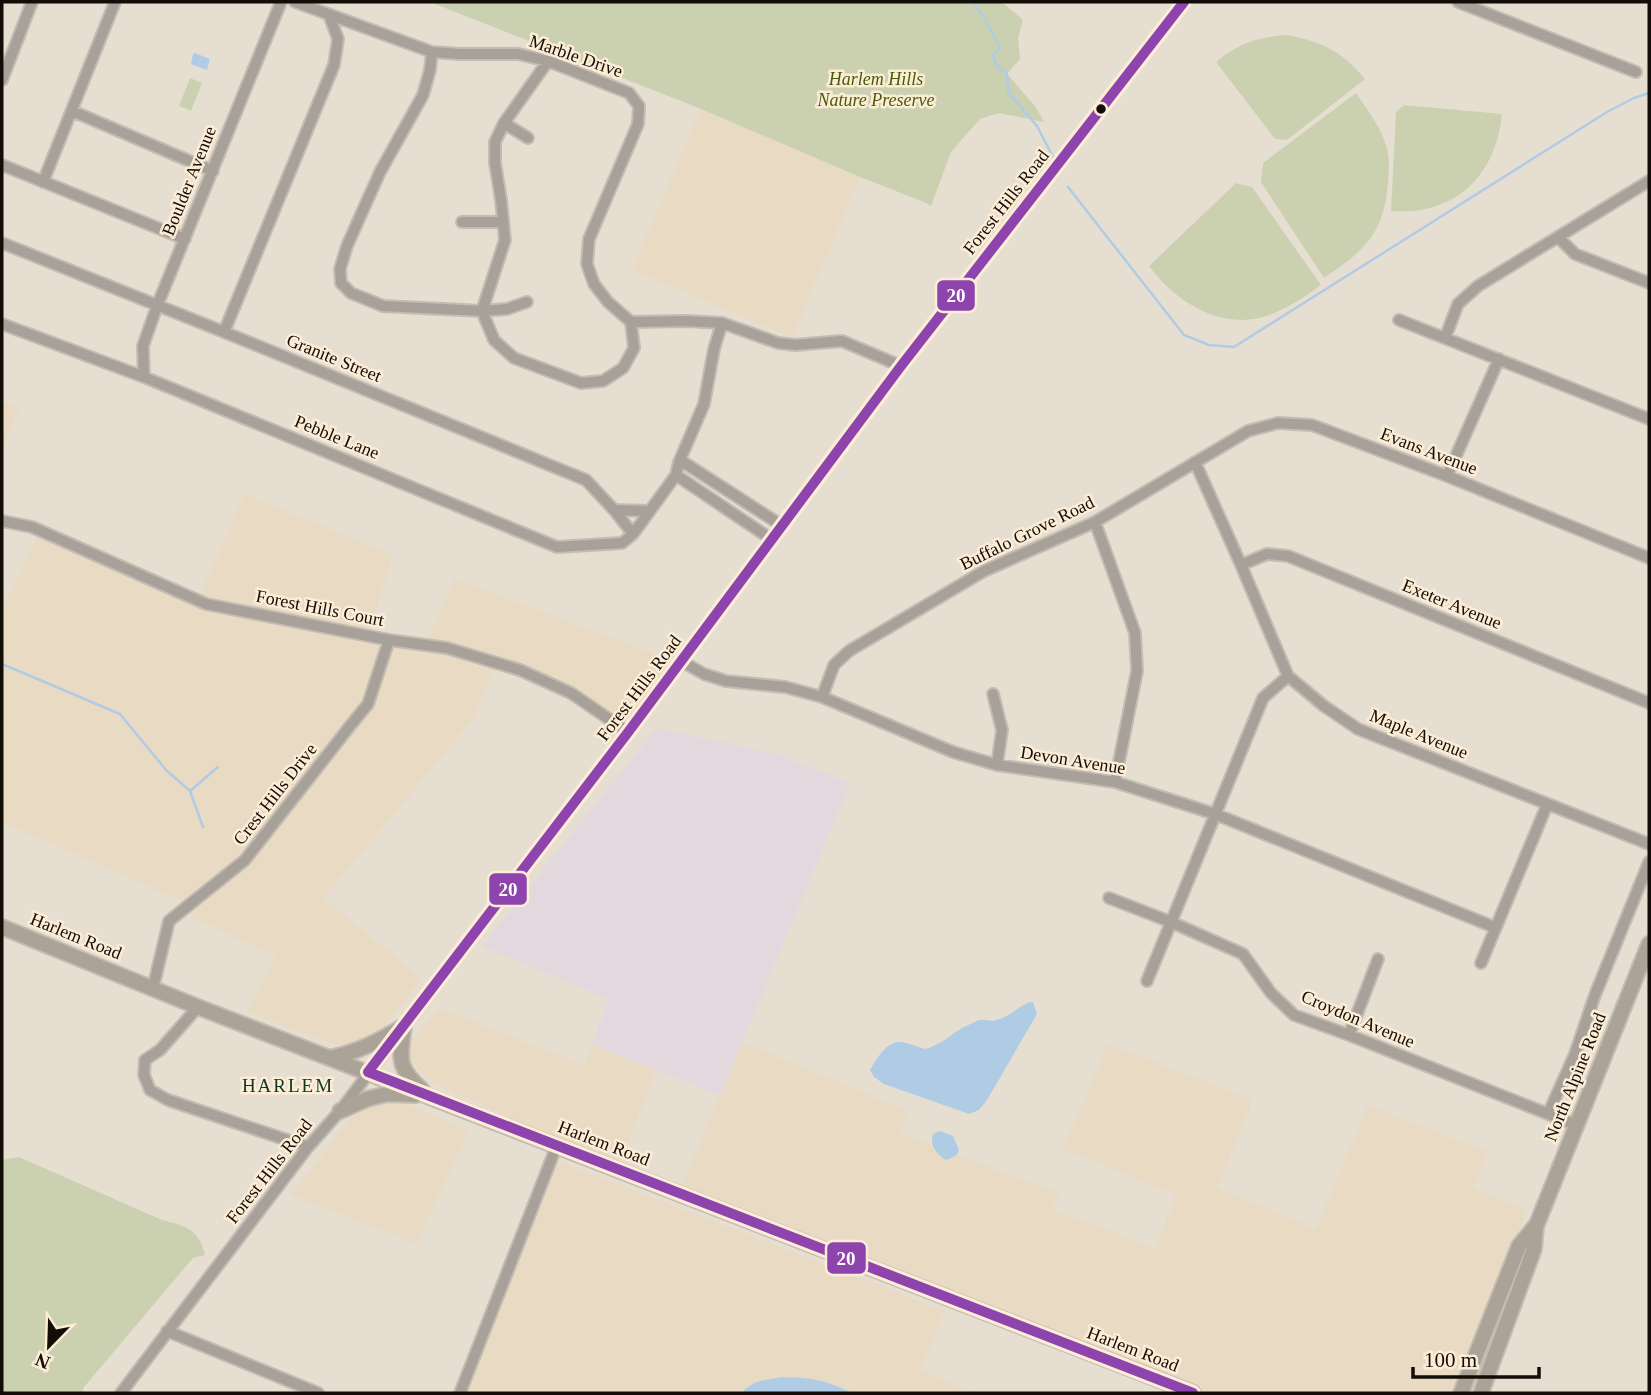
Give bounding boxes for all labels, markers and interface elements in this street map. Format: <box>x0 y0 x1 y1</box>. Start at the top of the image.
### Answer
street label: Marble Drive <box>527 31 625 81</box>
park label: Harlem Hills Nature Preserve <box>816 69 935 110</box>
unlabelled marker <box>1094 102 1108 116</box>
street label: Boulder Avenue <box>158 123 220 239</box>
street label: Forest Hills Road <box>959 146 1053 258</box>
line badge: 20 <box>936 279 976 312</box>
text: 20 <box>947 285 966 306</box>
street label: Granite Street <box>284 330 384 386</box>
street label: Pebble Lane <box>292 411 382 463</box>
street label: Evans Avenue <box>1378 423 1480 479</box>
street label: Buffalo Grove Road <box>957 492 1097 574</box>
street label: Exeter Avenue <box>1400 575 1504 633</box>
street label: Forest Hills Court <box>254 586 386 630</box>
street label: Forest Hills Road <box>593 631 685 745</box>
street label: Maple Avenue <box>1367 705 1471 763</box>
street label: Crest Hills Drive <box>229 739 321 849</box>
street label: Devon Avenue <box>1019 742 1127 778</box>
line badge: 20 <box>488 872 528 906</box>
text: 20 <box>499 879 518 900</box>
street label: Harlem Road <box>28 909 124 963</box>
street label: Croydon Avenue <box>1298 986 1418 1052</box>
street label: North Alpine Road <box>1540 1010 1610 1144</box>
district label: HARLEM <box>242 1075 334 1096</box>
street label: Forest Hills Road <box>222 1115 316 1227</box>
street label: Harlem Road <box>555 1116 653 1170</box>
line badge: 20 <box>826 1241 867 1275</box>
text: 20 <box>837 1248 856 1269</box>
north arrow <box>14 1311 84 1381</box>
street label: Harlem Road <box>1084 1322 1182 1376</box>
scale bar <box>1413 1336 1539 1380</box>
text: 100 m <box>1424 1348 1477 1372</box>
text: N <box>32 1349 53 1374</box>

